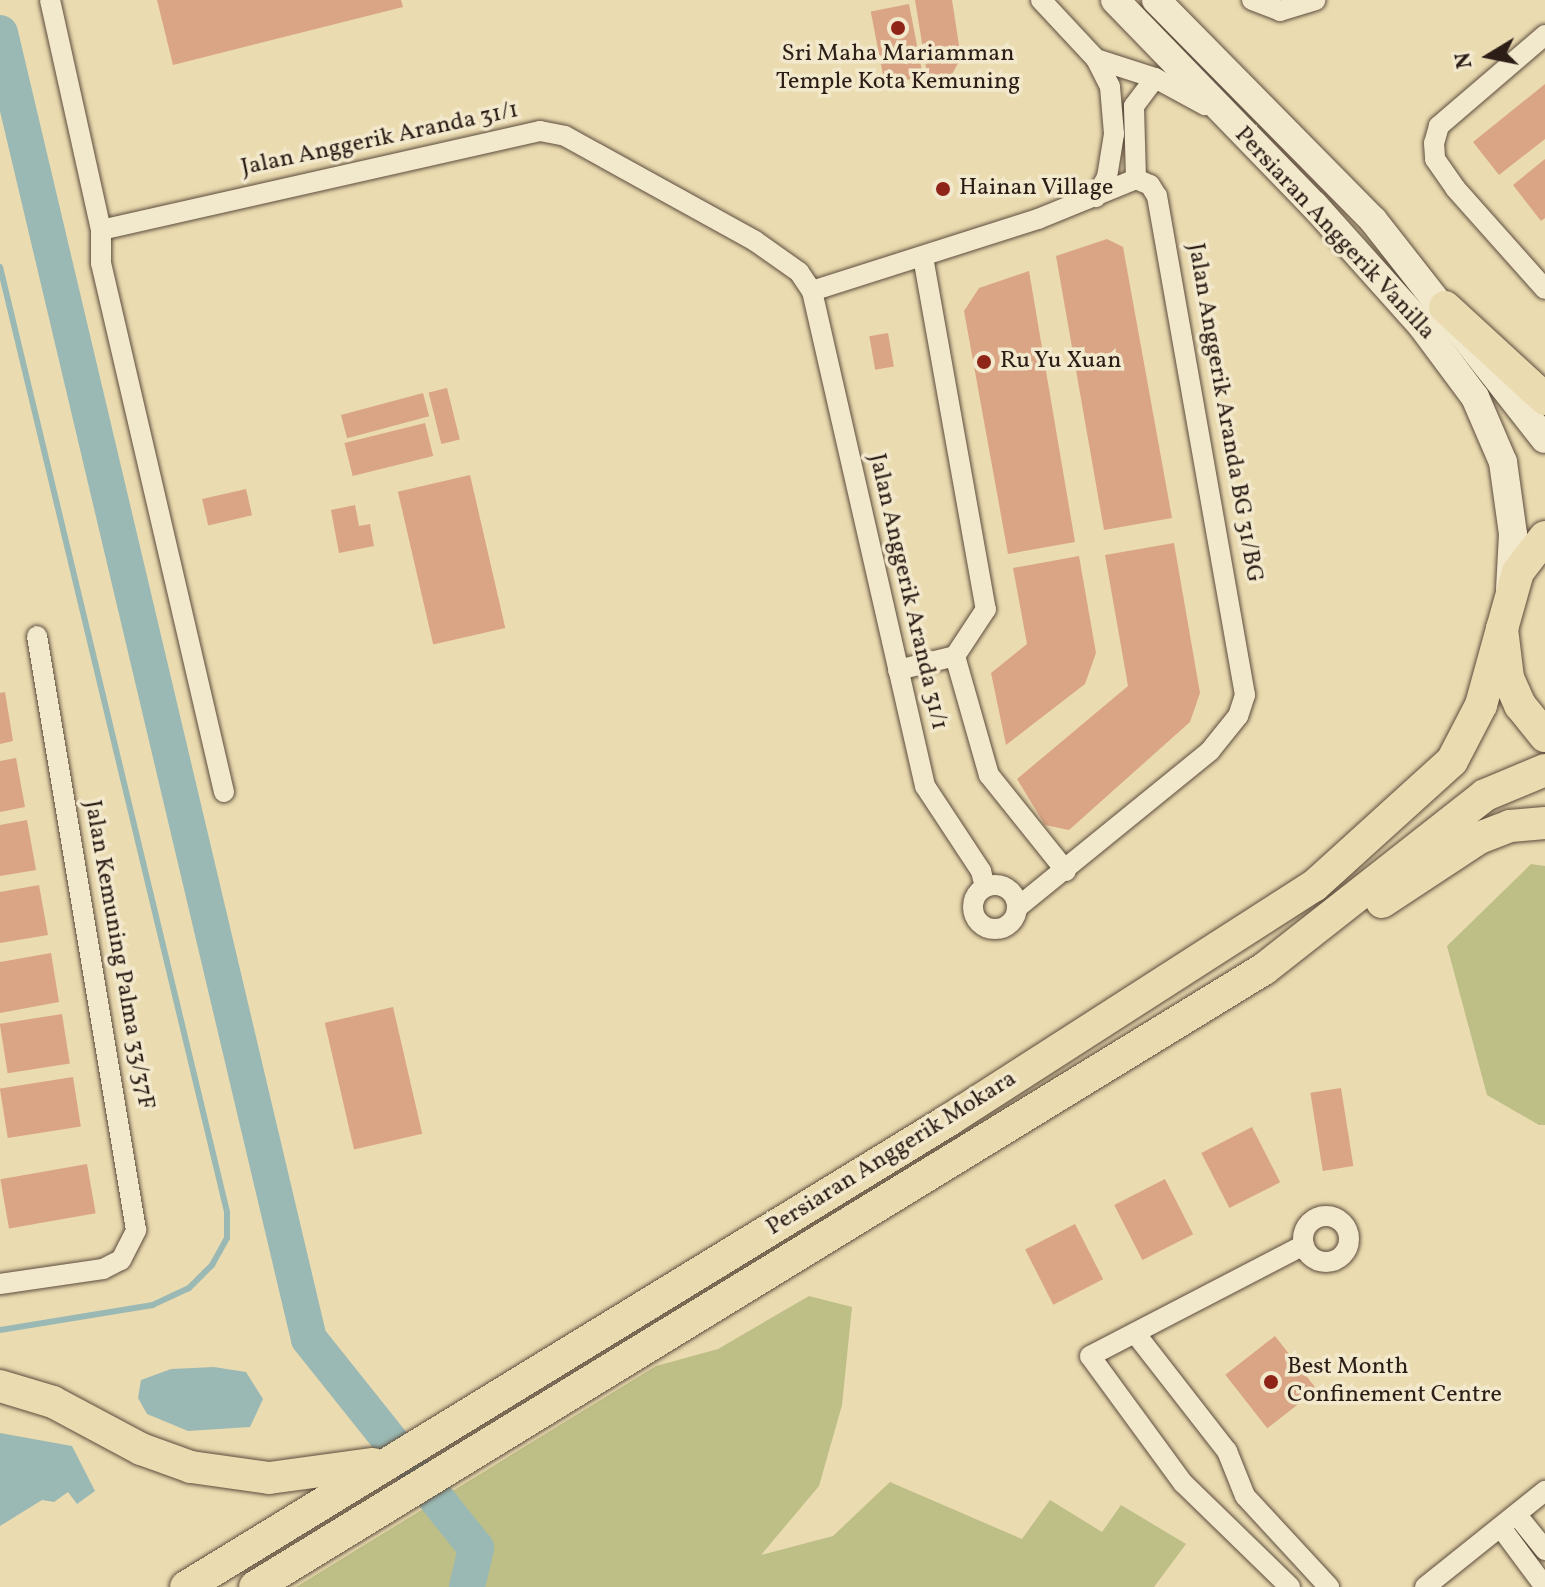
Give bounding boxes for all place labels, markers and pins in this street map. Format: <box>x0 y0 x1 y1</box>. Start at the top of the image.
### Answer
marker: Sri Maha Mariamman Temple Kota Kemuning <box>889 19 907 37</box>
place label: Sri Maha Mariamman Temple Kota Kemuning <box>776 41 1020 97</box>
place label: Hainan Village <box>959 175 1114 203</box>
marker: Hainan Village <box>934 180 952 198</box>
place label: Ru Yu Xuan <box>1000 348 1122 376</box>
marker: Ru Yu Xuan <box>975 353 993 371</box>
place label: Best Month Confinement Centre <box>1287 1354 1502 1410</box>
marker: Best Month Confinement Centre <box>1262 1373 1280 1391</box>

